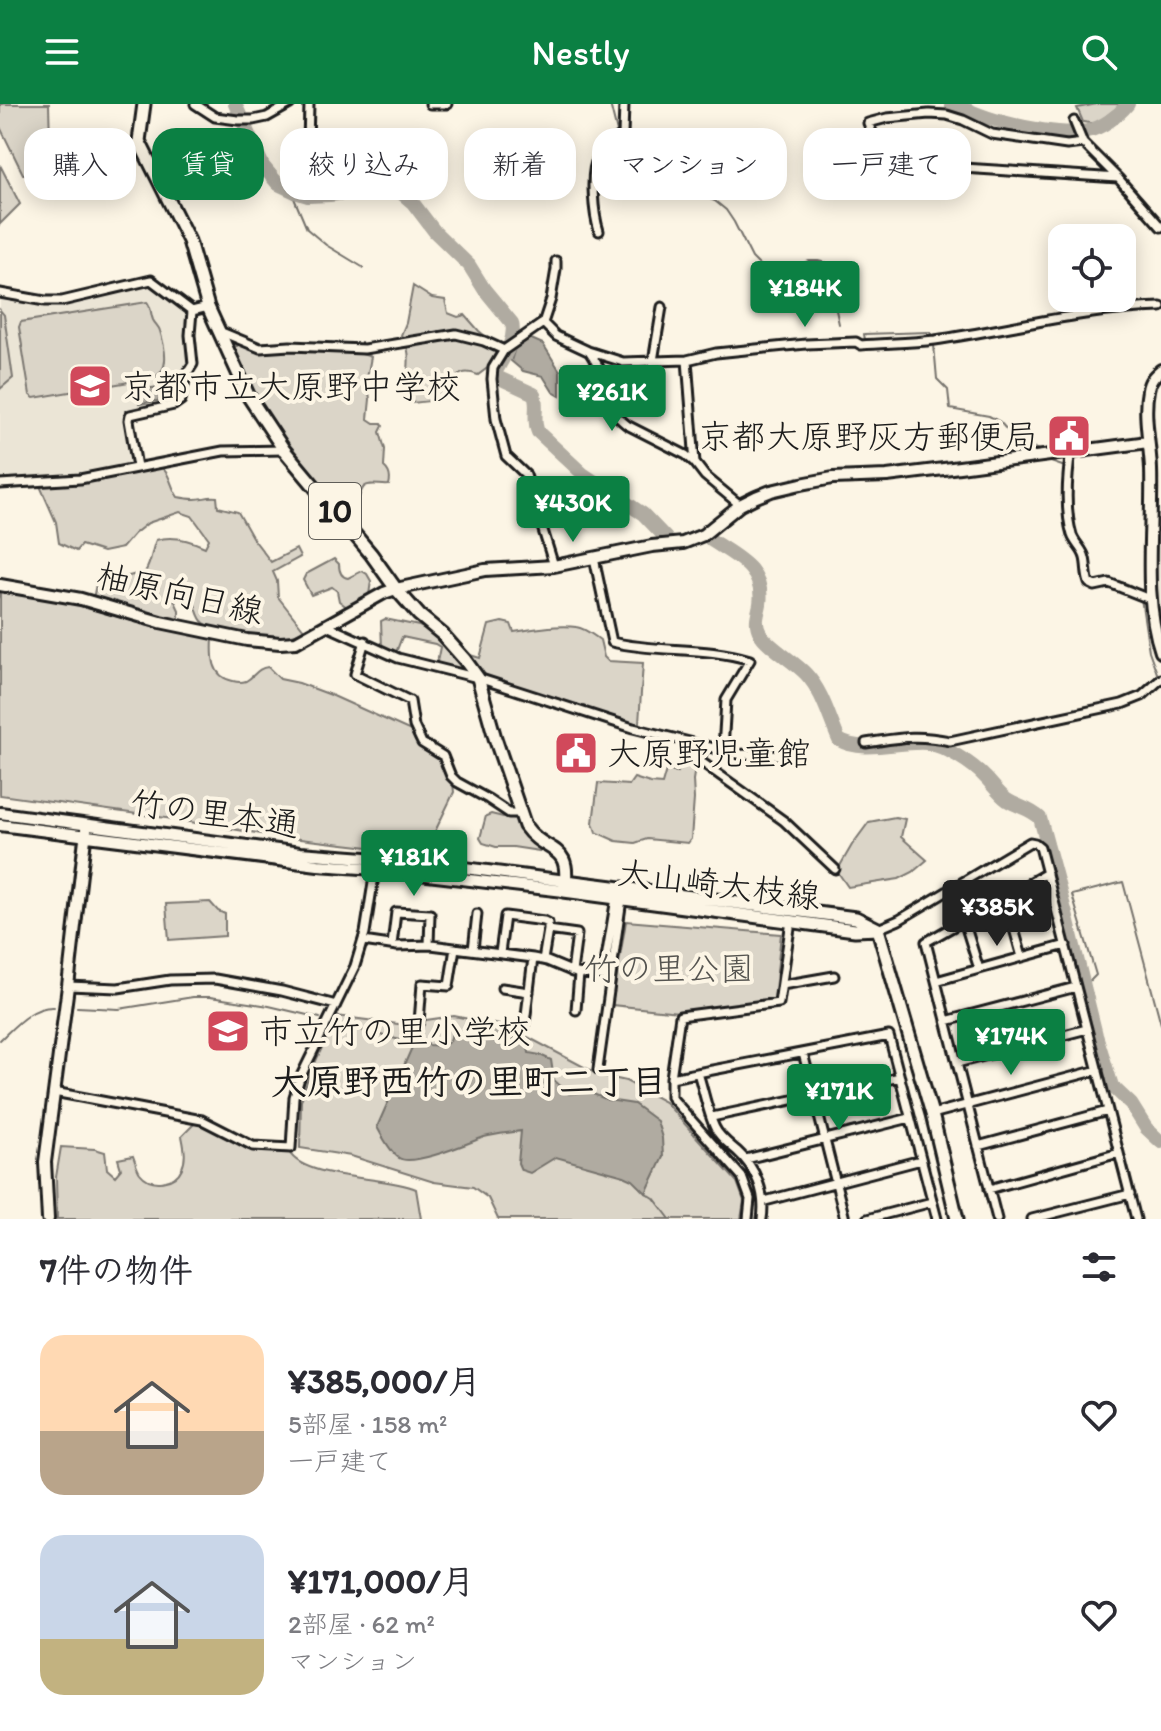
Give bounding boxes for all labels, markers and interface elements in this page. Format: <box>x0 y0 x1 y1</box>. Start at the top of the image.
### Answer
icon: menu <box>40 30 84 74</box>
icon: search <box>1077 30 1121 74</box>
text: Nestly <box>531 31 630 74</box>
chip: 購入 <box>24 128 136 200</box>
chip: 賃貸 <box>152 128 264 200</box>
chip: 絞り込み <box>280 128 448 200</box>
chip: 新着 <box>464 128 576 200</box>
chip: マンション <box>592 128 787 200</box>
chip: 一戸建て <box>803 128 971 200</box>
map controls <box>1048 224 1136 312</box>
button: locate <box>1048 224 1136 312</box>
pin: ¥184K <box>749 261 861 329</box>
text: ¥184K <box>768 271 842 303</box>
school or university icon: 京都市立大原野中学校 <box>66 362 114 410</box>
pin: ¥261K <box>556 365 668 433</box>
place label: 京都市立大原野中学校 <box>121 366 461 407</box>
text: ¥261K <box>577 375 647 407</box>
public building icon: 京都大原野灰方郵便局 <box>1045 412 1093 460</box>
place label: 京都大原野灰方郵便局 <box>698 416 1038 457</box>
pin: ¥430K <box>517 476 629 544</box>
road number: 10 <box>309 483 361 539</box>
text: ¥430K <box>535 486 612 518</box>
street label: 柚原向日線 <box>92 554 267 633</box>
public building icon: 大原野児童館 <box>552 729 600 777</box>
place label: 大原野児童館 <box>607 733 811 774</box>
street label: 竹の里本通 <box>128 781 302 846</box>
pin: ¥181K <box>358 830 470 898</box>
text: ¥181K <box>379 840 449 872</box>
street label: 大山崎大枝線 <box>615 852 823 917</box>
pin: ¥385K <box>941 880 1053 948</box>
text: ¥385K <box>960 890 1034 922</box>
park label: 竹の里公園 <box>584 948 754 989</box>
school or university icon: 市立竹の里小学校 <box>204 1007 252 1055</box>
pin: ¥174K <box>955 1009 1067 1077</box>
place label: 市立竹の里小学校 <box>259 1011 531 1052</box>
text: ¥174K <box>975 1019 1047 1051</box>
district label: 大原野西竹の里町二丁目 <box>271 1060 667 1103</box>
pin: ¥171K <box>783 1064 895 1132</box>
text: ¥171K <box>805 1074 873 1106</box>
icon: filters <box>1077 1245 1121 1289</box>
text: 7件の物件 <box>40 1250 193 1291</box>
text: ¥385,000/月 <box>288 1361 481 1402</box>
icon: home <box>104 1367 200 1463</box>
icon: heart <box>1077 1393 1121 1437</box>
text: 5部屋 · 158 m² <box>288 1408 447 1440</box>
text: 一戸建て <box>288 1445 392 1477</box>
text: ¥171,000/月 <box>288 1561 475 1602</box>
icon: home <box>104 1567 200 1663</box>
icon: heart <box>1077 1593 1121 1637</box>
text: 2部屋 · 62 m² <box>288 1608 435 1640</box>
text: マンション <box>288 1645 417 1677</box>

